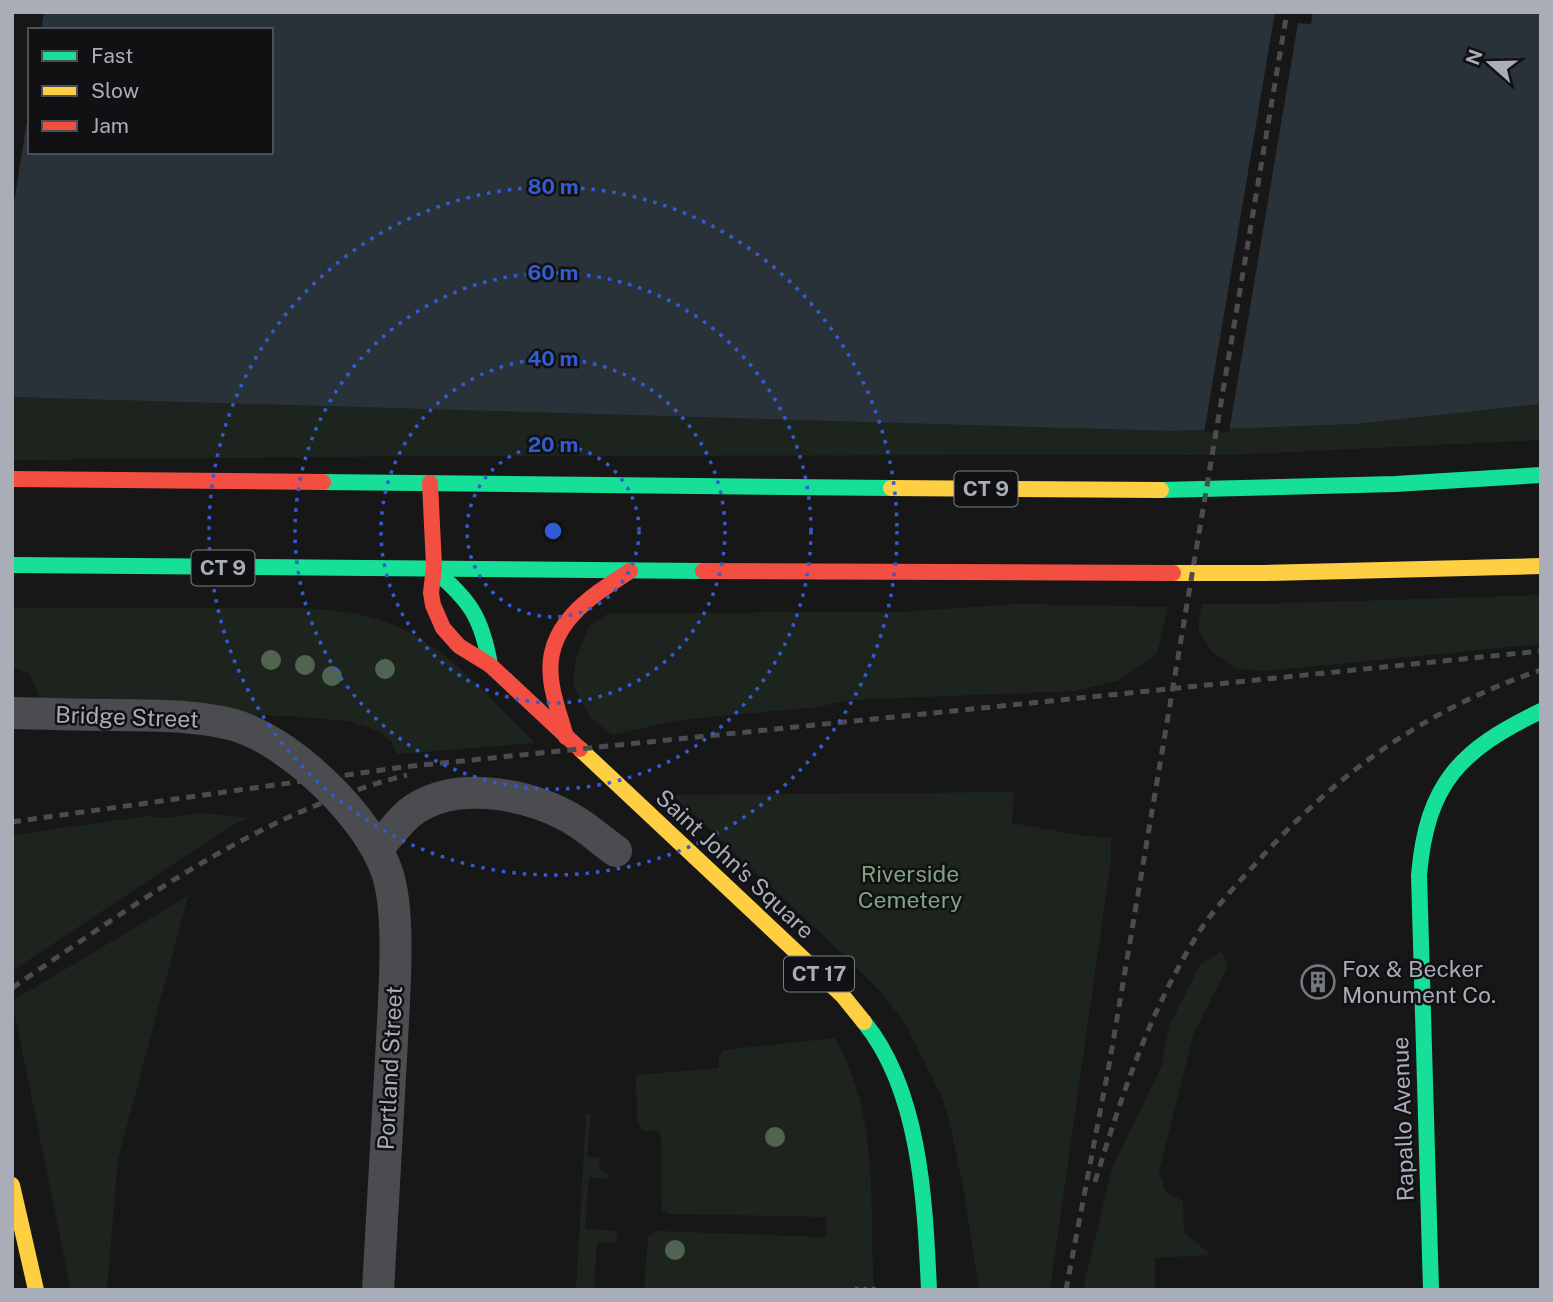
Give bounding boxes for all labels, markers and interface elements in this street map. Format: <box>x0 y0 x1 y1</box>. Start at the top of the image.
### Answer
legend <box>28 28 273 154</box>
north arrow <box>1455 28 1525 98</box>
text: Fast <box>91 43 133 68</box>
text: N <box>1461 46 1487 68</box>
text: Slow <box>91 78 139 103</box>
text: Jam <box>91 113 129 138</box>
text: 80 m <box>527 174 579 199</box>
text: 60 m <box>528 260 578 285</box>
text: 40 m <box>528 346 578 371</box>
text: 20 m <box>528 432 578 457</box>
road number: CT 9 <box>954 472 1018 506</box>
centre of rings <box>541 519 565 543</box>
road number: CT 9 <box>192 550 255 586</box>
street label: Bridge Street <box>55 701 199 732</box>
street label: Saint John's Square <box>651 783 820 944</box>
park label: Riverside Cemetery <box>858 860 962 913</box>
place label: Fox & Becker Monument Co. <box>1342 955 1496 1008</box>
road number: CT 17 <box>784 956 854 992</box>
building icon: Fox & Becker Monument Co. <box>1299 963 1337 1001</box>
street label: Portland Street <box>372 985 407 1151</box>
street label: Rapallo Avenue <box>1386 1036 1419 1202</box>

